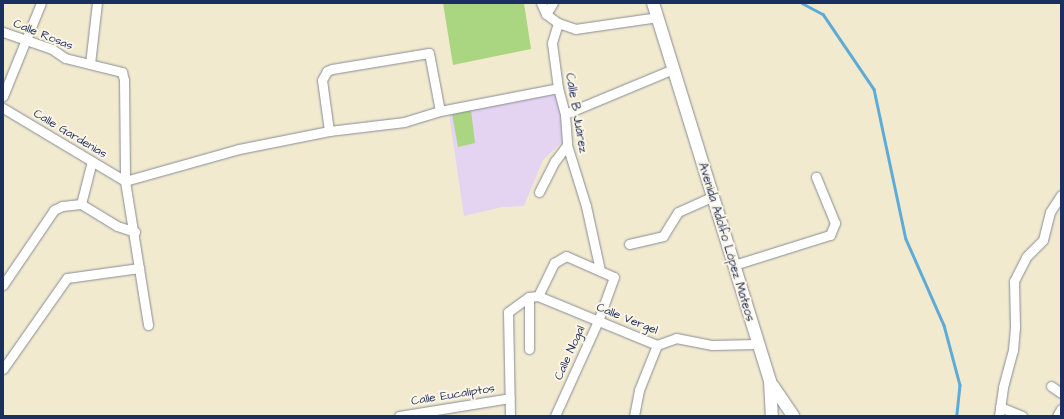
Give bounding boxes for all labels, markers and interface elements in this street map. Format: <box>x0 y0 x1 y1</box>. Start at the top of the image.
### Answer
street label: Calle Rosas <box>11 17 75 53</box>
street label: Calle B Juárez <box>562 72 590 154</box>
street label: Calle Gardenias <box>31 106 109 162</box>
street label: Avenida Adolfo López Mateos <box>695 161 757 323</box>
street label: Calle Vergel <box>594 300 660 338</box>
street label: Calle Nogal <box>552 324 588 382</box>
street label: Calle Eucaliptos <box>410 381 496 409</box>

